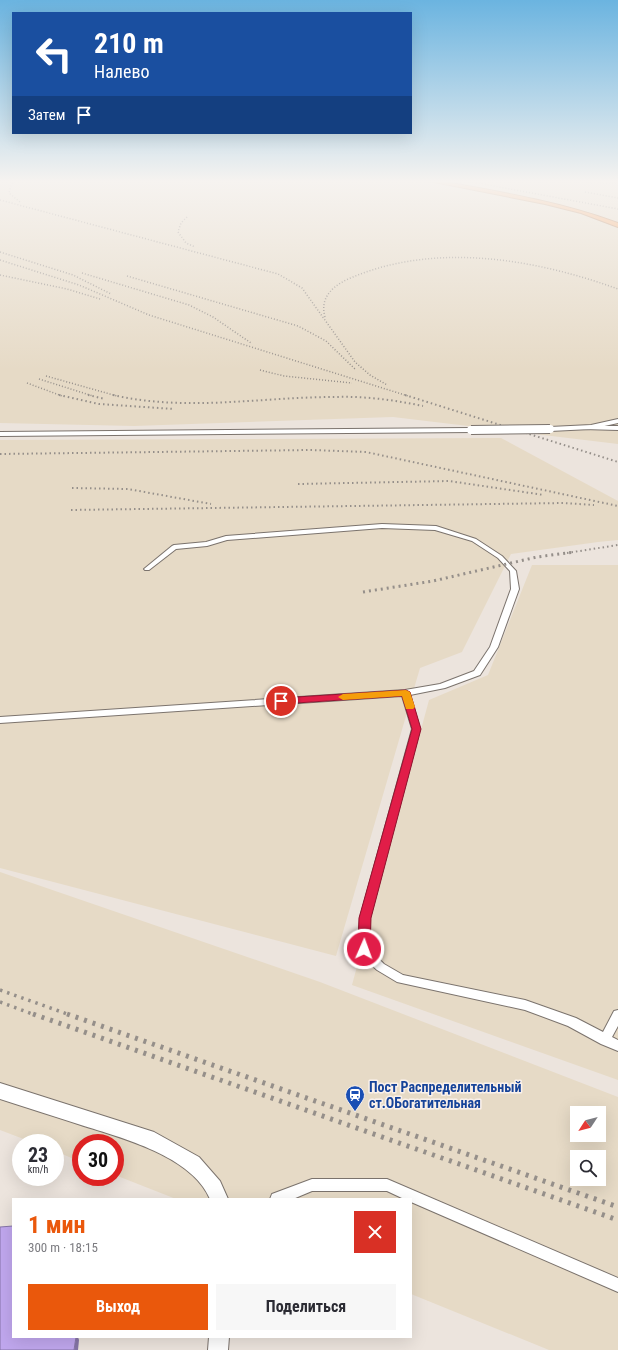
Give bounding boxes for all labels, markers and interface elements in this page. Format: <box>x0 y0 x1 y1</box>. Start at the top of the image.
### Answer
text: 210 m <box>94 27 164 60</box>
icon: left <box>28 28 80 80</box>
text: Налево <box>94 61 150 82</box>
icon: arrive <box>73 104 95 126</box>
text: Затем <box>28 106 65 124</box>
pin <box>264 684 298 718</box>
icon: arrive <box>270 690 292 712</box>
position arrow <box>343 928 385 970</box>
place label: Пост Распределительный ст.ОБогатительная <box>369 1079 522 1111</box>
station icon: Пост Распределительный ст.ОБогатительная <box>344 1084 366 1112</box>
north arrow <box>570 1106 606 1142</box>
map controls <box>570 1106 606 1186</box>
speed limit sign: 30 <box>72 1134 124 1186</box>
text: 23 <box>28 1143 48 1167</box>
button: search <box>570 1150 606 1186</box>
text: km/h <box>28 1164 48 1175</box>
text: 1 мин <box>28 1211 86 1239</box>
button: close <box>354 1211 396 1253</box>
text: 300 m · 18:15 <box>28 1240 98 1255</box>
button: Выход <box>28 1284 208 1330</box>
button: Поделиться <box>216 1284 396 1330</box>

